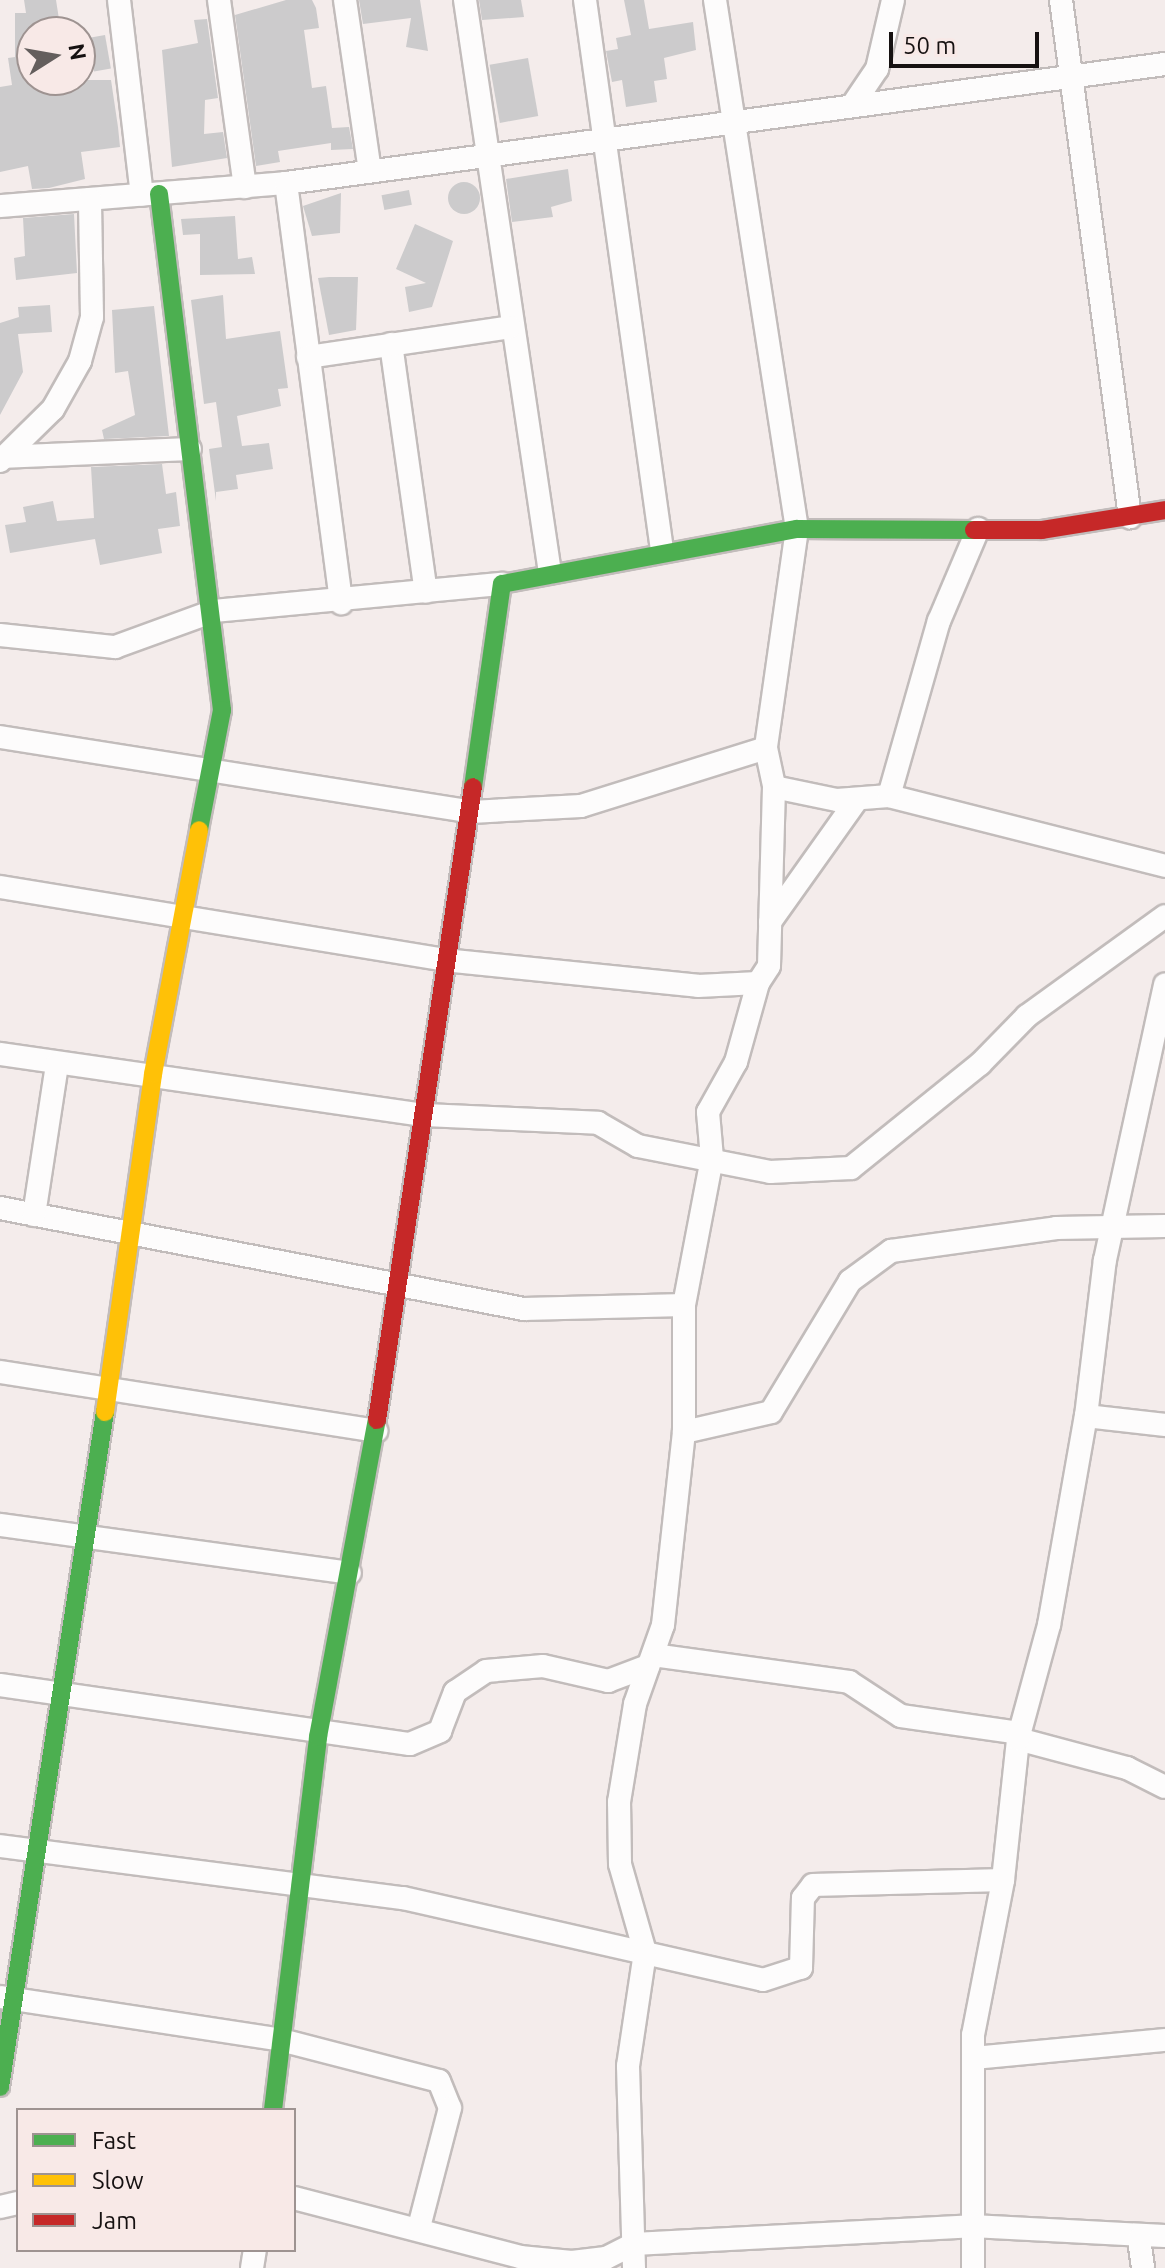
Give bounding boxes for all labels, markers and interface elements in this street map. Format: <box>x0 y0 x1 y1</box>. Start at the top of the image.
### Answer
north arrow <box>16 16 96 96</box>
scale bar <box>893 16 1043 66</box>
text: 50 m <box>903 32 956 59</box>
text: N <box>64 41 92 62</box>
legend <box>16 2108 296 2252</box>
text: Fast <box>92 2127 136 2154</box>
text: Slow <box>92 2167 144 2194</box>
text: Jam <box>92 2207 137 2234</box>

